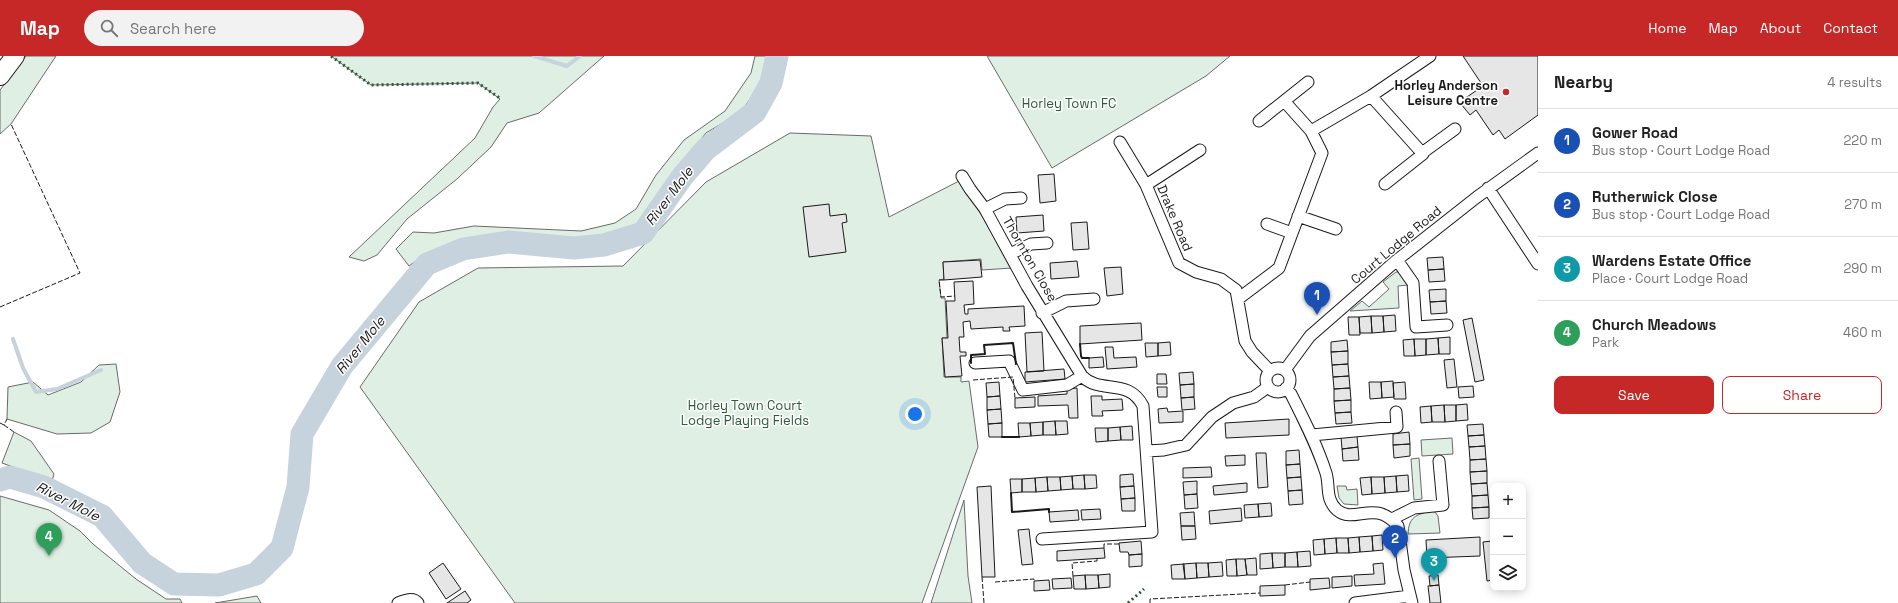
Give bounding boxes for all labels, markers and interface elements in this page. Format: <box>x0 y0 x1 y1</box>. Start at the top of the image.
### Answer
search box <box>84 10 364 46</box>
text: Map <box>20 16 60 41</box>
icon: search <box>98 17 120 39</box>
text: Search here <box>130 19 216 38</box>
text: Home <box>1648 19 1686 37</box>
text: Map <box>1708 19 1738 37</box>
text: About <box>1760 19 1801 37</box>
text: Contact <box>1823 19 1878 37</box>
text: Nearby <box>1554 71 1613 93</box>
text: 4 results <box>1827 74 1882 91</box>
place label: Horley Anderson Leisure Centre <box>1394 77 1498 109</box>
marker: Horley Anderson Leisure Centre <box>1501 87 1511 97</box>
park label: Horley Town FC <box>1022 95 1116 112</box>
text: Gower Road <box>1592 123 1678 142</box>
text: 1 <box>1564 132 1570 149</box>
text: 220 m <box>1843 132 1882 149</box>
text: Bus stop · Court Lodge Road <box>1592 142 1770 159</box>
water label: River Mole <box>641 162 697 229</box>
street label: Drake Road <box>1153 182 1197 254</box>
text: Rutherwick Close <box>1592 187 1718 206</box>
text: 2 <box>1563 196 1571 213</box>
text: 270 m <box>1844 196 1882 213</box>
street label: Court Lodge Road <box>1347 202 1445 288</box>
text: Bus stop · Court Lodge Road <box>1592 206 1770 223</box>
street label: Thornton Close <box>999 213 1061 305</box>
text: Wardens Estate Office <box>1592 251 1751 270</box>
text: 3 <box>1563 260 1571 277</box>
text: 290 m <box>1843 260 1882 277</box>
text: Place · Court Lodge Road <box>1592 270 1748 287</box>
pin: 1 <box>1304 282 1330 315</box>
water label: River Mole <box>331 312 389 378</box>
text: Church Meadows <box>1592 315 1716 334</box>
text: 4 <box>1563 324 1571 341</box>
text: 460 m <box>1843 324 1882 341</box>
text: Park <box>1592 334 1619 351</box>
button: Save <box>1554 376 1714 414</box>
button: Share <box>1722 376 1882 414</box>
park label: Horley Town Court Lodge Playing Fields <box>681 397 809 429</box>
your location <box>905 404 925 424</box>
water label: River Mole <box>33 477 104 525</box>
map controls <box>1490 483 1526 591</box>
button: + <box>1490 483 1526 519</box>
button: − <box>1490 519 1526 555</box>
pin: 4 <box>36 523 62 556</box>
pin: 2 <box>1382 525 1408 558</box>
pin: 3 <box>1421 548 1447 581</box>
button: layers <box>1490 555 1526 591</box>

